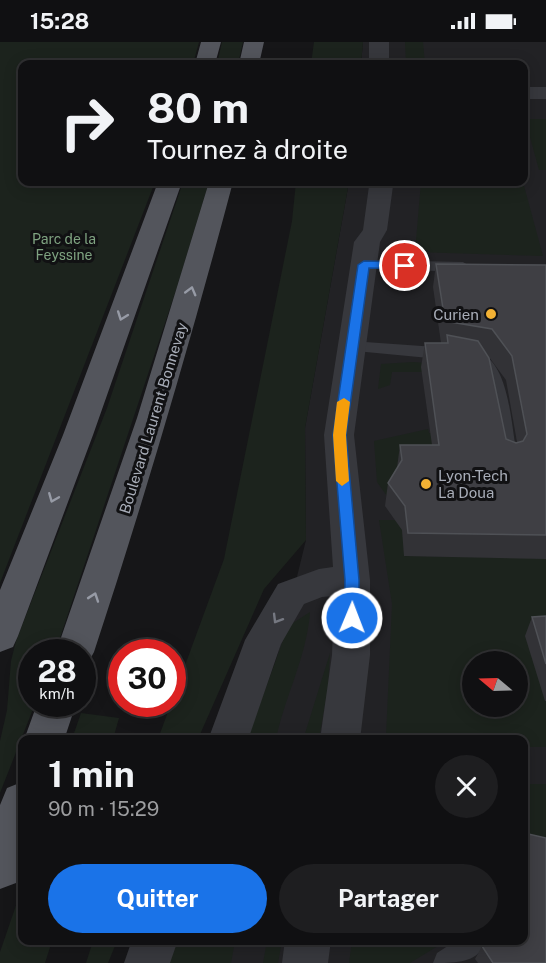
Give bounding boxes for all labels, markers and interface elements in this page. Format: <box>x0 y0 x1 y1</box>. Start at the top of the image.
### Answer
text: 15:28 <box>30 8 89 34</box>
text: 80 m <box>147 83 249 132</box>
icon: right <box>48 84 126 162</box>
text: Tournez à droite <box>147 133 348 165</box>
park label: Parc de la Feyssine <box>32 231 96 263</box>
pin <box>379 240 430 291</box>
icon: arrive <box>388 249 421 282</box>
one-way arrow <box>184 287 197 297</box>
place label: Curien <box>433 306 479 323</box>
marker: Curien <box>484 307 498 321</box>
one-way arrow <box>117 310 129 321</box>
street label: Boulevard Laurent Bonnevay <box>116 320 190 516</box>
place label: Lyon-Tech La Doua <box>438 467 508 501</box>
marker: Lyon-Tech La Doua <box>419 477 433 491</box>
one-way arrow <box>48 492 61 503</box>
position arrow <box>320 586 384 650</box>
one-way arrow <box>87 592 100 603</box>
one-way arrow <box>272 613 284 623</box>
speed limit sign: 30 <box>108 639 186 717</box>
north arrow <box>462 651 528 717</box>
map controls <box>462 651 528 717</box>
text: 28 <box>37 653 77 689</box>
text: km/h <box>39 685 75 702</box>
text: 1 min <box>48 753 135 795</box>
button: close <box>435 755 498 818</box>
text: 90 m · 15:29 <box>48 797 159 821</box>
button: Quitter <box>48 864 267 933</box>
button: Partager <box>279 864 498 933</box>

